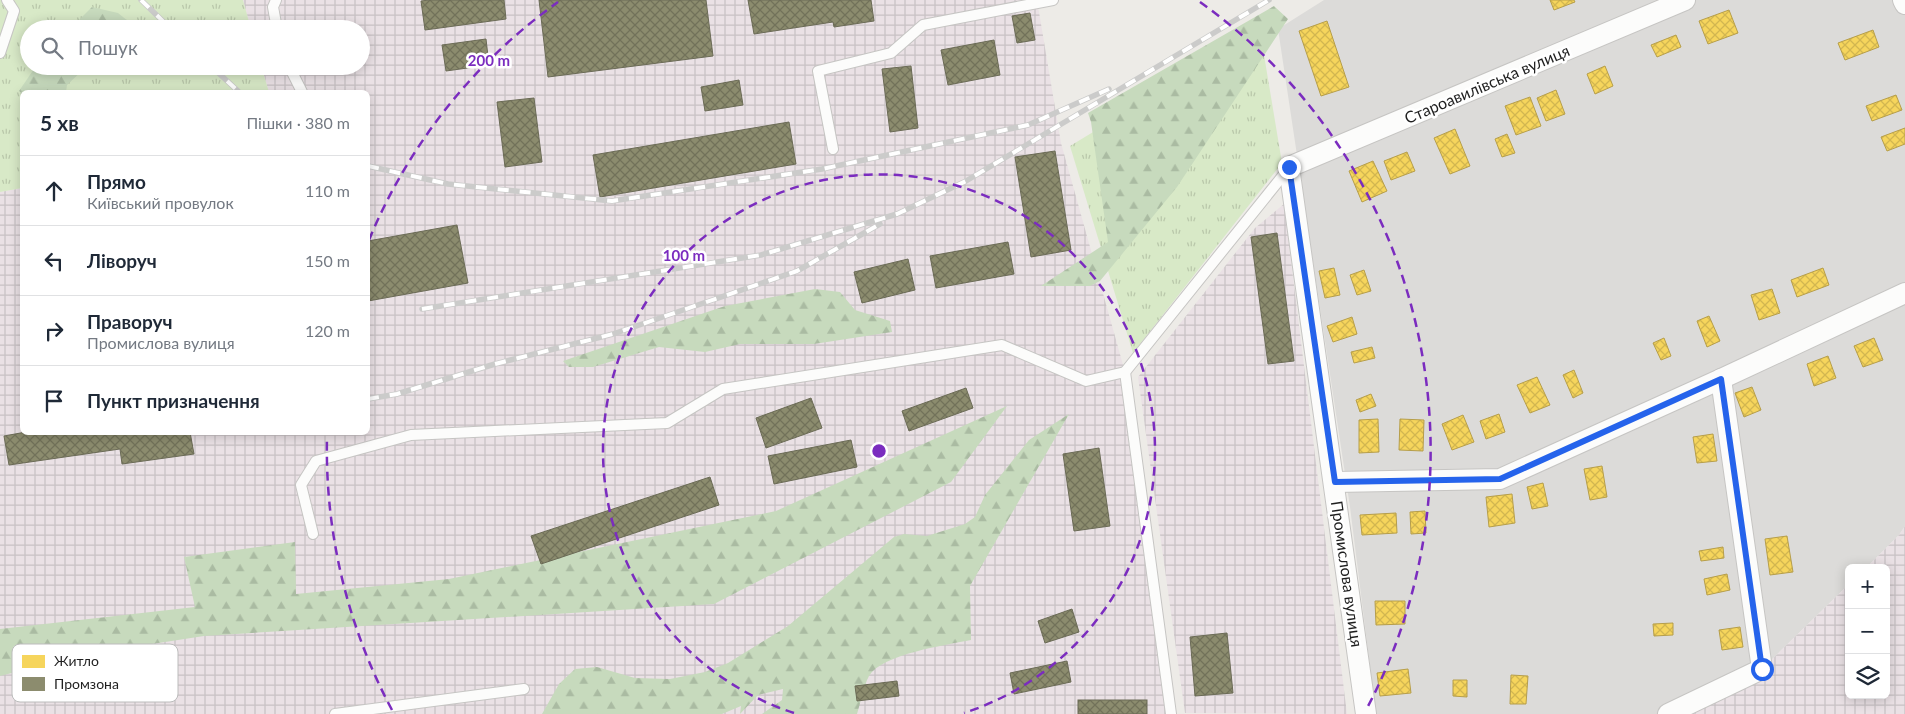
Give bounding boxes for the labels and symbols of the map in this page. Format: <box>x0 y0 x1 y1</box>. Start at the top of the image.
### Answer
street label: Староавилівська вулиця <box>1401 40 1572 127</box>
text: 200 m <box>468 51 510 69</box>
route end <box>1278 156 1301 179</box>
text: 100 m <box>663 246 705 264</box>
centre of rings <box>870 442 888 460</box>
street label: Промислова вулиця <box>1328 500 1367 648</box>
legend <box>12 644 178 702</box>
text: Житло <box>54 652 99 669</box>
route start <box>1751 658 1774 681</box>
text: Промзона <box>54 675 119 692</box>

